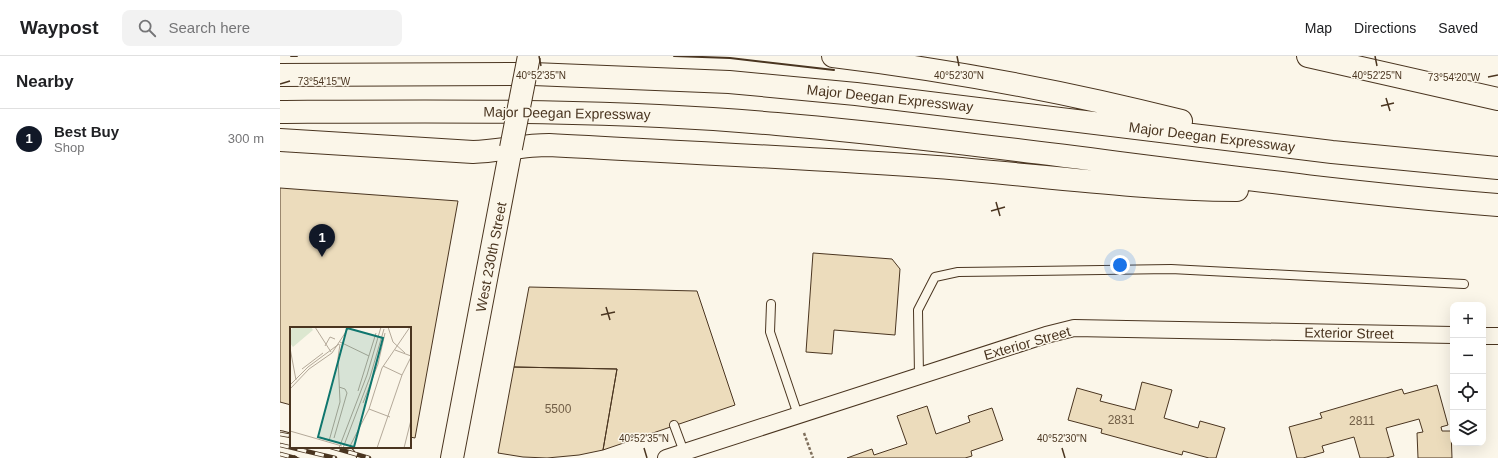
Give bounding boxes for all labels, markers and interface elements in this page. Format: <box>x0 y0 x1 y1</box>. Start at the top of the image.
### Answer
search box <box>122 10 402 46</box>
text: Waypost <box>20 17 98 38</box>
icon: search <box>136 17 158 39</box>
text: Search here <box>168 19 250 36</box>
text: Map <box>1305 20 1332 36</box>
text: Directions <box>1354 20 1416 36</box>
text: Saved <box>1438 20 1478 36</box>
text: 40°52'35"N <box>516 70 566 81</box>
text: 40°52'30"N <box>934 70 984 81</box>
text: 40°52'25"N <box>1352 70 1402 81</box>
text: Nearby <box>16 72 74 91</box>
text: 73°54'20"W <box>1428 72 1481 83</box>
text: 73°54'15"W <box>298 76 351 87</box>
street label: Major Deegan Expressway <box>806 81 974 115</box>
street label: Major Deegan Expressway <box>483 104 651 122</box>
street label: Major Deegan Expressway <box>1128 119 1296 155</box>
text: Best Buy <box>54 123 119 140</box>
text: 1 <box>25 131 33 146</box>
text: 300 m <box>228 131 264 146</box>
text: Shop <box>54 140 84 155</box>
street label: West 230th Street <box>472 200 510 313</box>
pin: 1 <box>309 224 335 257</box>
your location <box>1110 255 1130 275</box>
map controls <box>1450 302 1486 446</box>
button: + <box>1450 302 1486 338</box>
street label: Exterior Street <box>982 323 1072 363</box>
street label: Exterior Street <box>1304 324 1394 342</box>
inset map <box>290 327 411 448</box>
button: − <box>1450 338 1486 374</box>
button: locate <box>1450 374 1486 410</box>
house number: 5500 <box>545 402 572 416</box>
button: layers <box>1450 410 1486 446</box>
house number: 2831 <box>1108 413 1135 427</box>
house number: 2811 <box>1349 414 1375 428</box>
text: 40°52'35"N <box>619 433 669 444</box>
text: 40°52'30"N <box>1037 433 1087 444</box>

